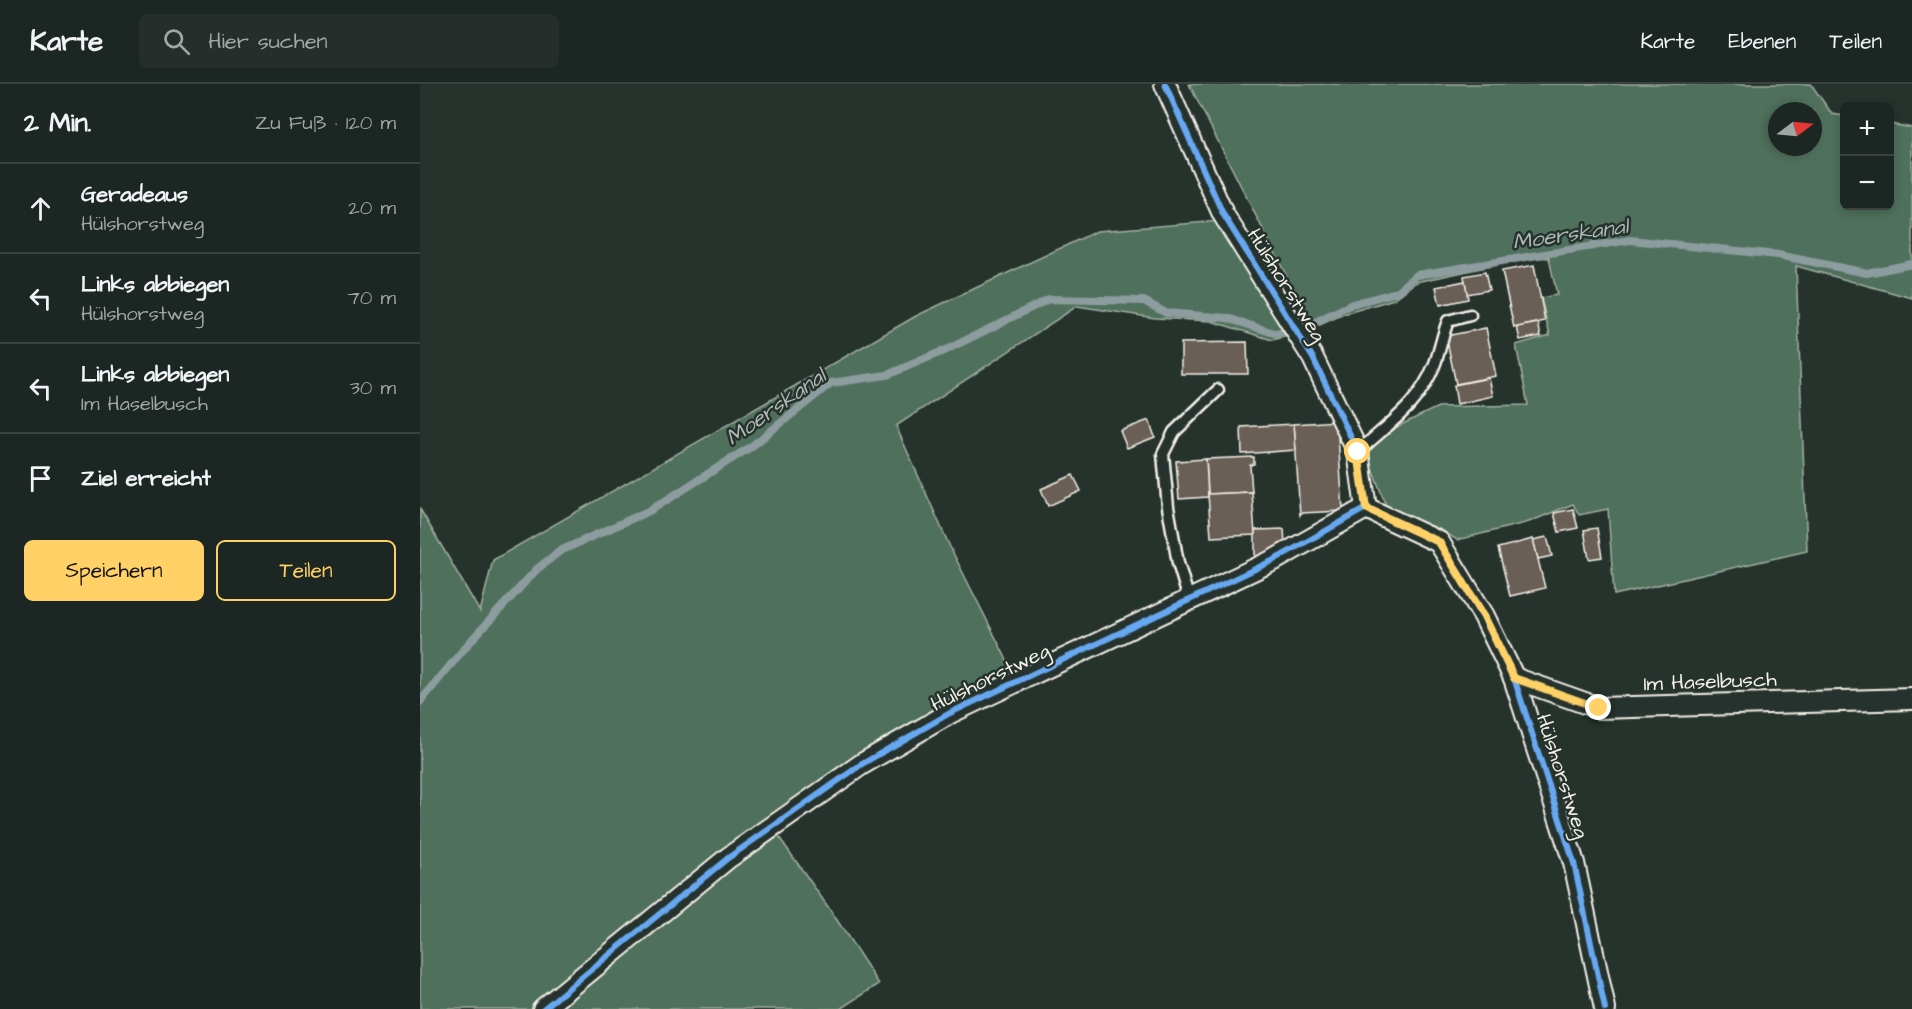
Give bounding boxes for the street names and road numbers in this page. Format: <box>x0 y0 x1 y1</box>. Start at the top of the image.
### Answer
street label: Hülshorstweg <box>1238 223 1333 349</box>
street label: Hülshorstweg <box>926 636 1056 721</box>
street label: Im Haselbusch <box>1643 665 1778 698</box>
street label: Hülshorstweg <box>1527 710 1596 843</box>

